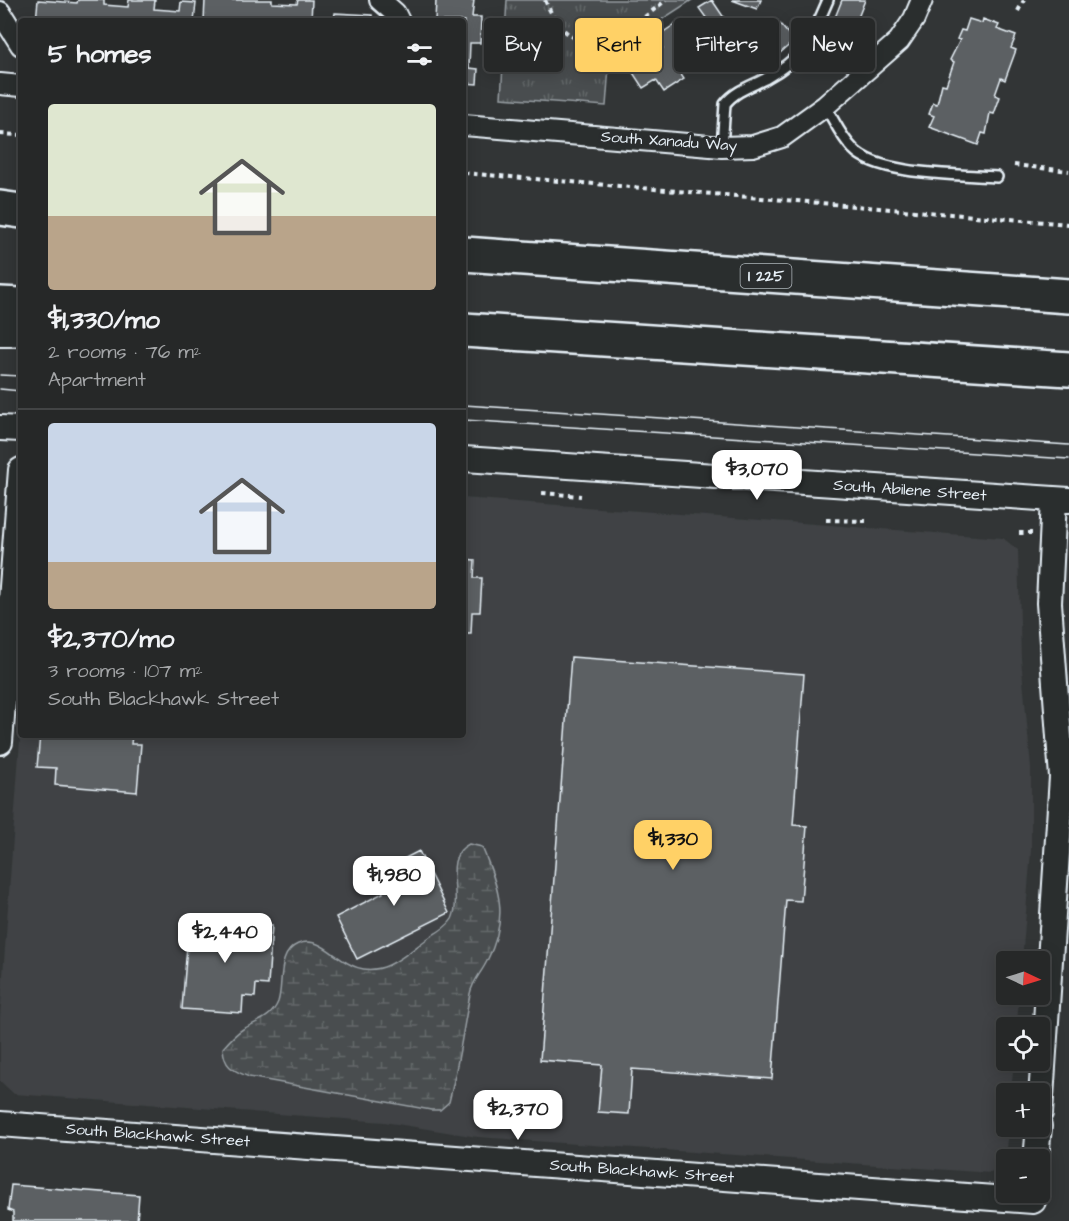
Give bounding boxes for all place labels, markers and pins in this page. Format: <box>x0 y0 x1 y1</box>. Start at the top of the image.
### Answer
pin: $3,070 <box>708 450 806 501</box>
pin: $1,330 <box>624 820 722 871</box>
pin: $1,980 <box>345 856 443 907</box>
pin: $2,440 <box>176 913 274 964</box>
pin: $2,370 <box>469 1090 567 1141</box>

